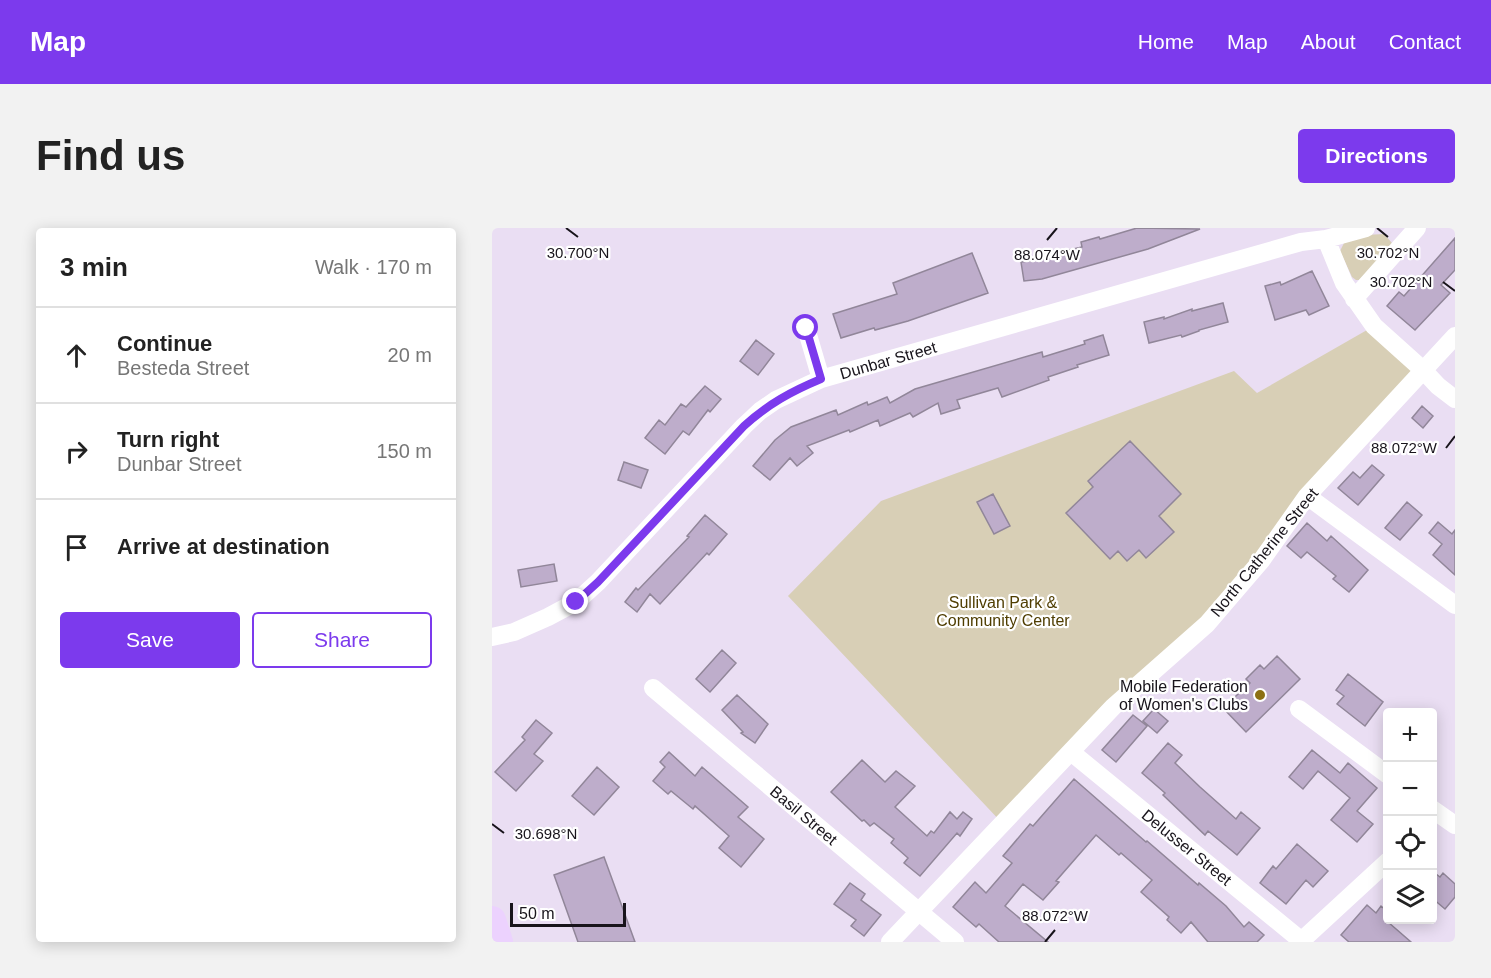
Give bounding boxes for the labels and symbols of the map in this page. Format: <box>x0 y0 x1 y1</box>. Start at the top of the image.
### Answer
text: 30.700°N <box>547 244 609 261</box>
text: 30.702°N <box>1357 244 1419 261</box>
text: 88.074°W <box>1014 246 1081 263</box>
text: 30.702°N <box>1370 273 1432 290</box>
route start <box>792 314 818 340</box>
street label: Dunbar Street <box>838 338 939 382</box>
text: 88.072°W <box>1371 439 1438 456</box>
street label: North Catherine Street <box>1207 484 1322 620</box>
route end <box>562 588 588 614</box>
park label: Sullivan Park & Community Center <box>936 594 1070 629</box>
place label: Mobile Federation of Women's Clubs <box>1119 678 1248 713</box>
marker: Mobile Federation of Women's Clubs <box>1253 688 1267 702</box>
street label: Basil Street <box>767 783 841 849</box>
street label: Delusser Street <box>1138 806 1235 889</box>
text: 30.698°N <box>515 825 577 842</box>
scale bar <box>510 900 626 928</box>
text: 88.072°W <box>1022 907 1089 924</box>

